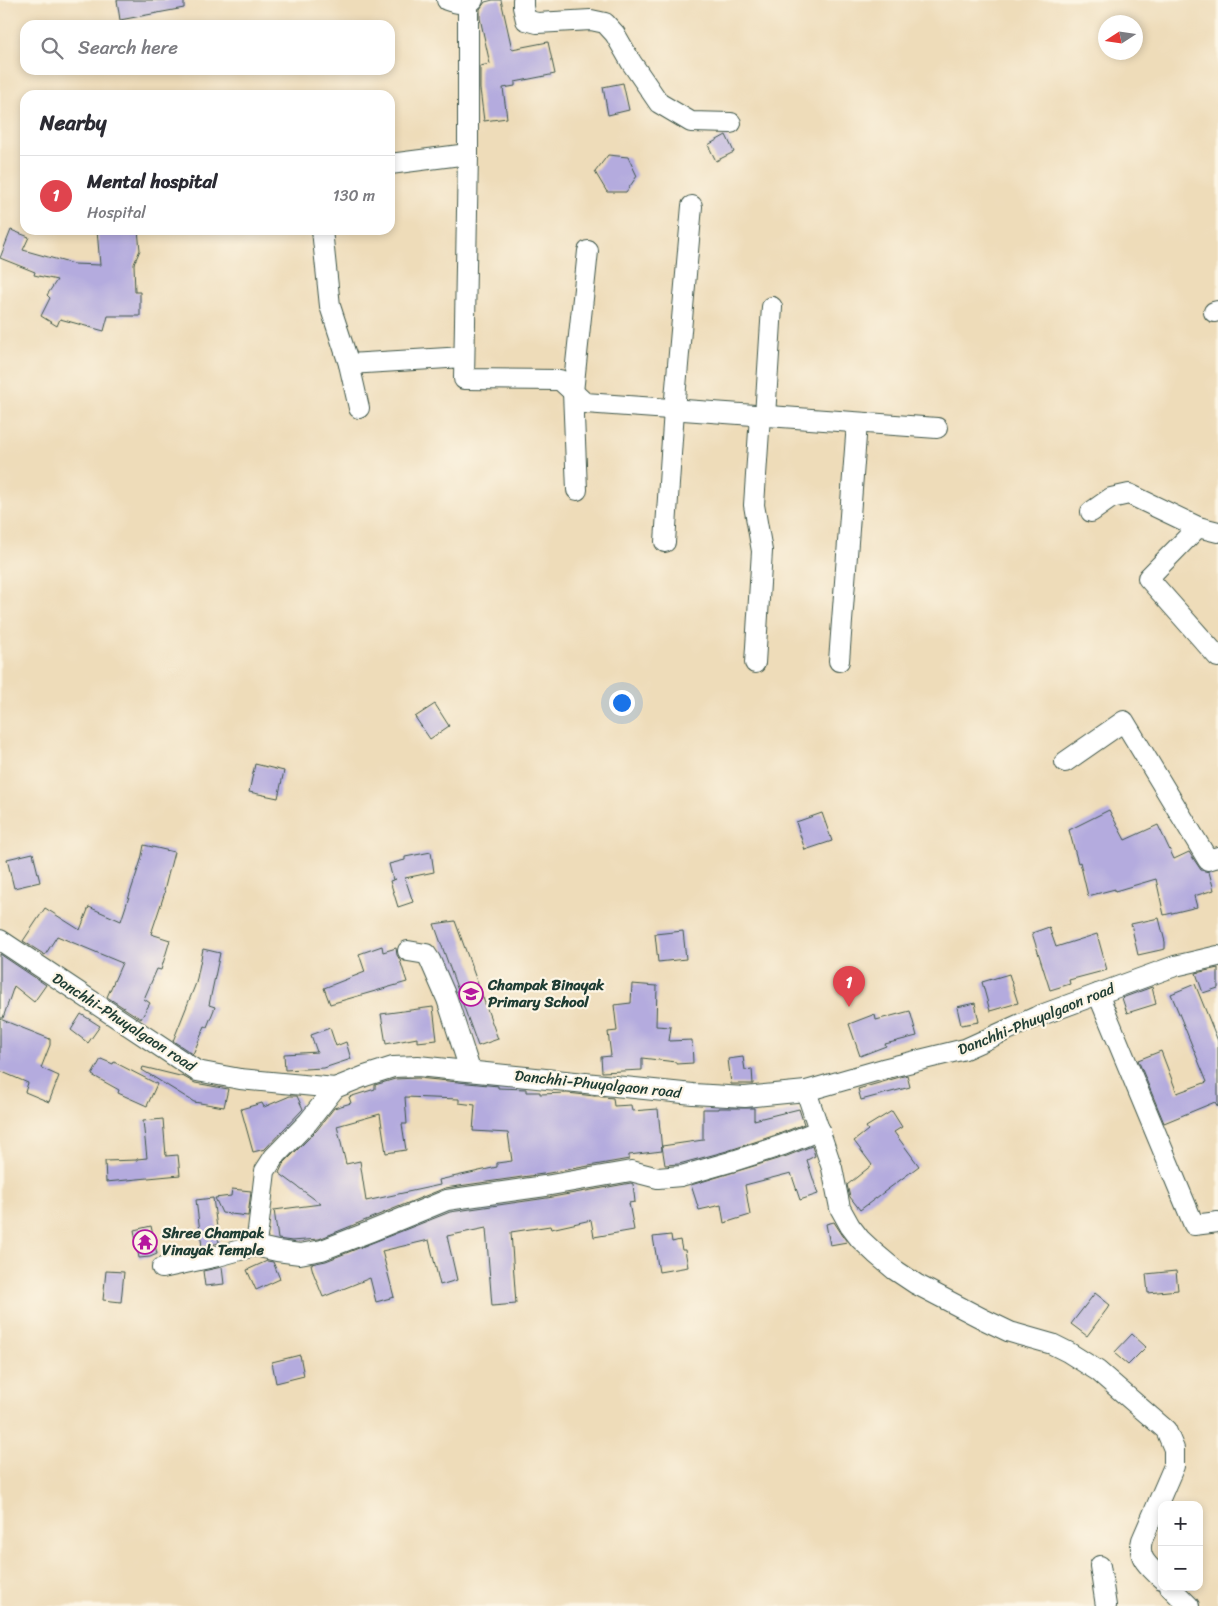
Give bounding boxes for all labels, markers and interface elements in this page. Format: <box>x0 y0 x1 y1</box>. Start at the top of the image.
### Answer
north arrow <box>1098 15 1143 60</box>
search box <box>20 20 395 75</box>
text: Search here <box>78 31 178 64</box>
icon: search <box>38 34 66 62</box>
text: Nearby <box>40 104 106 142</box>
text: Mental hospital <box>87 165 217 198</box>
text: 1 <box>53 181 59 210</box>
text: 130 m <box>333 181 375 210</box>
text: Hospital <box>87 198 146 227</box>
your location <box>609 690 635 716</box>
street label: Danchhi-Phuyalgaon road <box>47 966 202 1079</box>
pin: 1 <box>833 966 865 1007</box>
place label: Champak Binayak Primary School <box>487 972 605 1015</box>
street label: Danchhi-Phuyalgaon road <box>954 975 1119 1062</box>
school or university icon: Champak Binayak Primary School <box>458 981 484 1007</box>
street label: Danchhi-Phuyalgaon road <box>514 1062 684 1106</box>
place label: Shree Champak Vinayak Temple <box>161 1220 264 1263</box>
temple icon: Shree Champak Vinayak Temple <box>132 1229 158 1255</box>
map controls <box>1158 1501 1203 1591</box>
button: + <box>1158 1501 1203 1546</box>
button: − <box>1158 1546 1203 1591</box>

